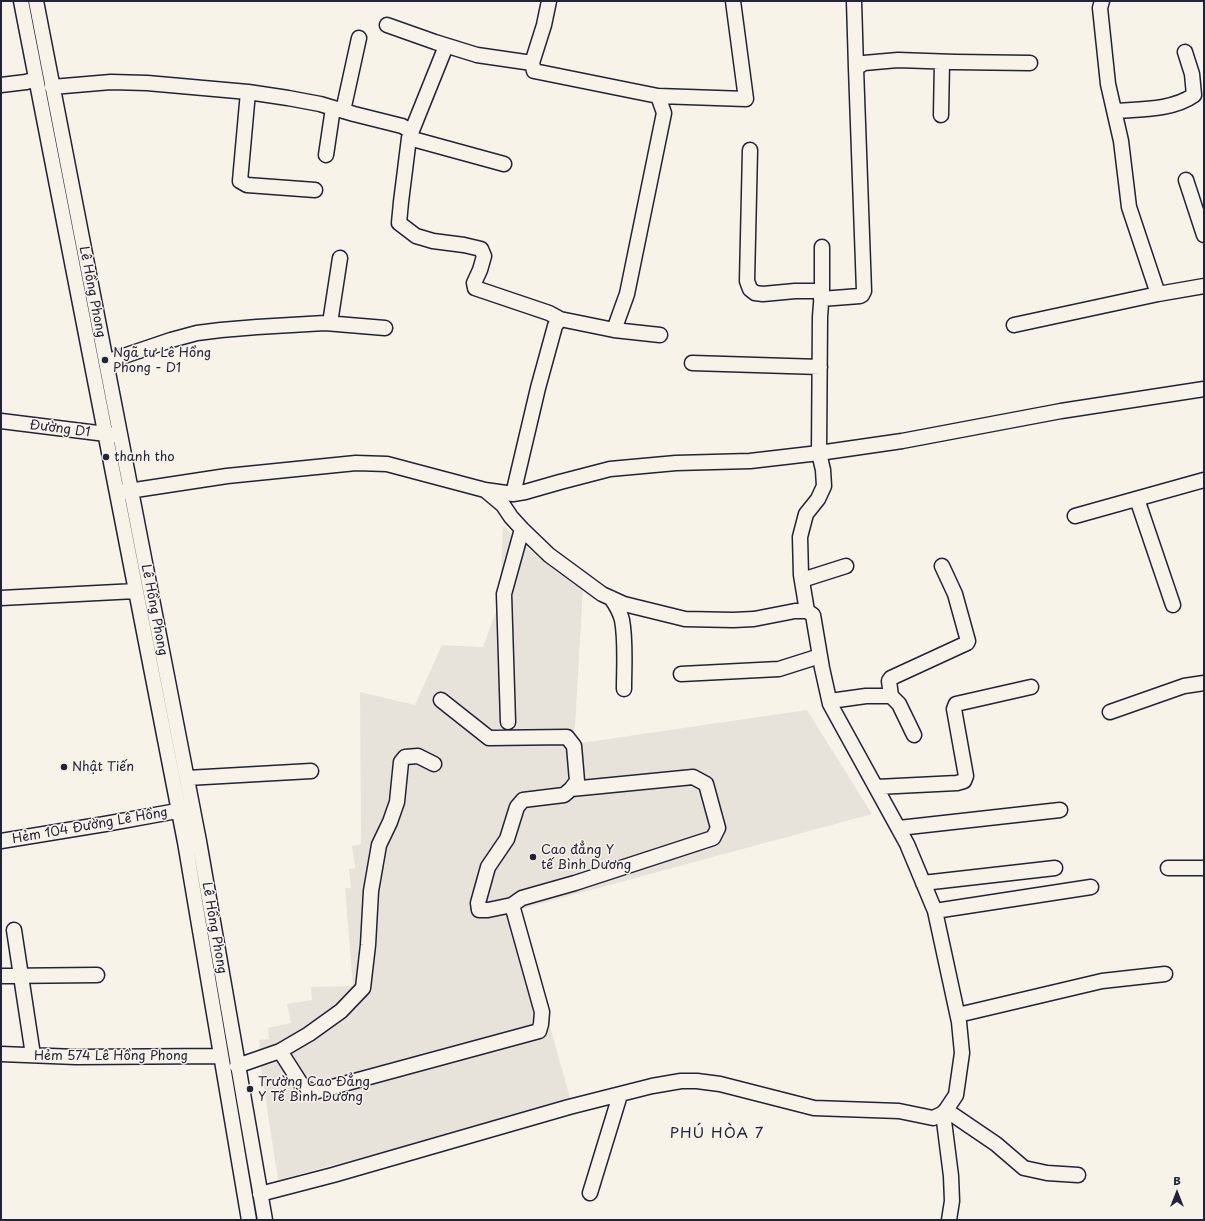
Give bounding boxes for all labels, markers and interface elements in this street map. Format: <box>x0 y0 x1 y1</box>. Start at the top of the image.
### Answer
street label: Lê Hồng Phong <box>75 245 109 339</box>
place label: Ngã tư Lê Hồng Phong - D1 <box>113 345 211 376</box>
marker: Ngã tư Lê Hồng Phong - D1 <box>100 355 110 365</box>
street label: Đường D1 <box>29 418 91 440</box>
place label: thanh tho <box>114 449 175 465</box>
marker: thanh tho <box>101 452 111 462</box>
street label: Lê Hồng Phong <box>137 563 171 657</box>
place label: Nhật Tiến <box>72 759 134 775</box>
marker: Nhật Tiến <box>59 762 69 772</box>
street label: Hẻm 104 Đường Lê Hồng <box>11 805 169 847</box>
place label: Cao đẳng Y tế Bình Dương <box>541 842 631 873</box>
marker: Cao đẳng Y tế Bình Dương <box>528 852 538 862</box>
street label: Lê Hồng Phong <box>198 881 230 975</box>
street label: Hẻm 574 Lê Hồng Phong <box>34 1048 188 1064</box>
place label: Trường Cao Đẳng Y Tế Bình Dương <box>258 1074 370 1105</box>
marker: Trường Cao Đẳng Y Tế Bình Dương <box>245 1084 255 1094</box>
district label: PHÚ HÒA 7 <box>670 1125 764 1143</box>
text: B <box>1173 1172 1181 1189</box>
north arrow <box>1157 1173 1197 1213</box>

